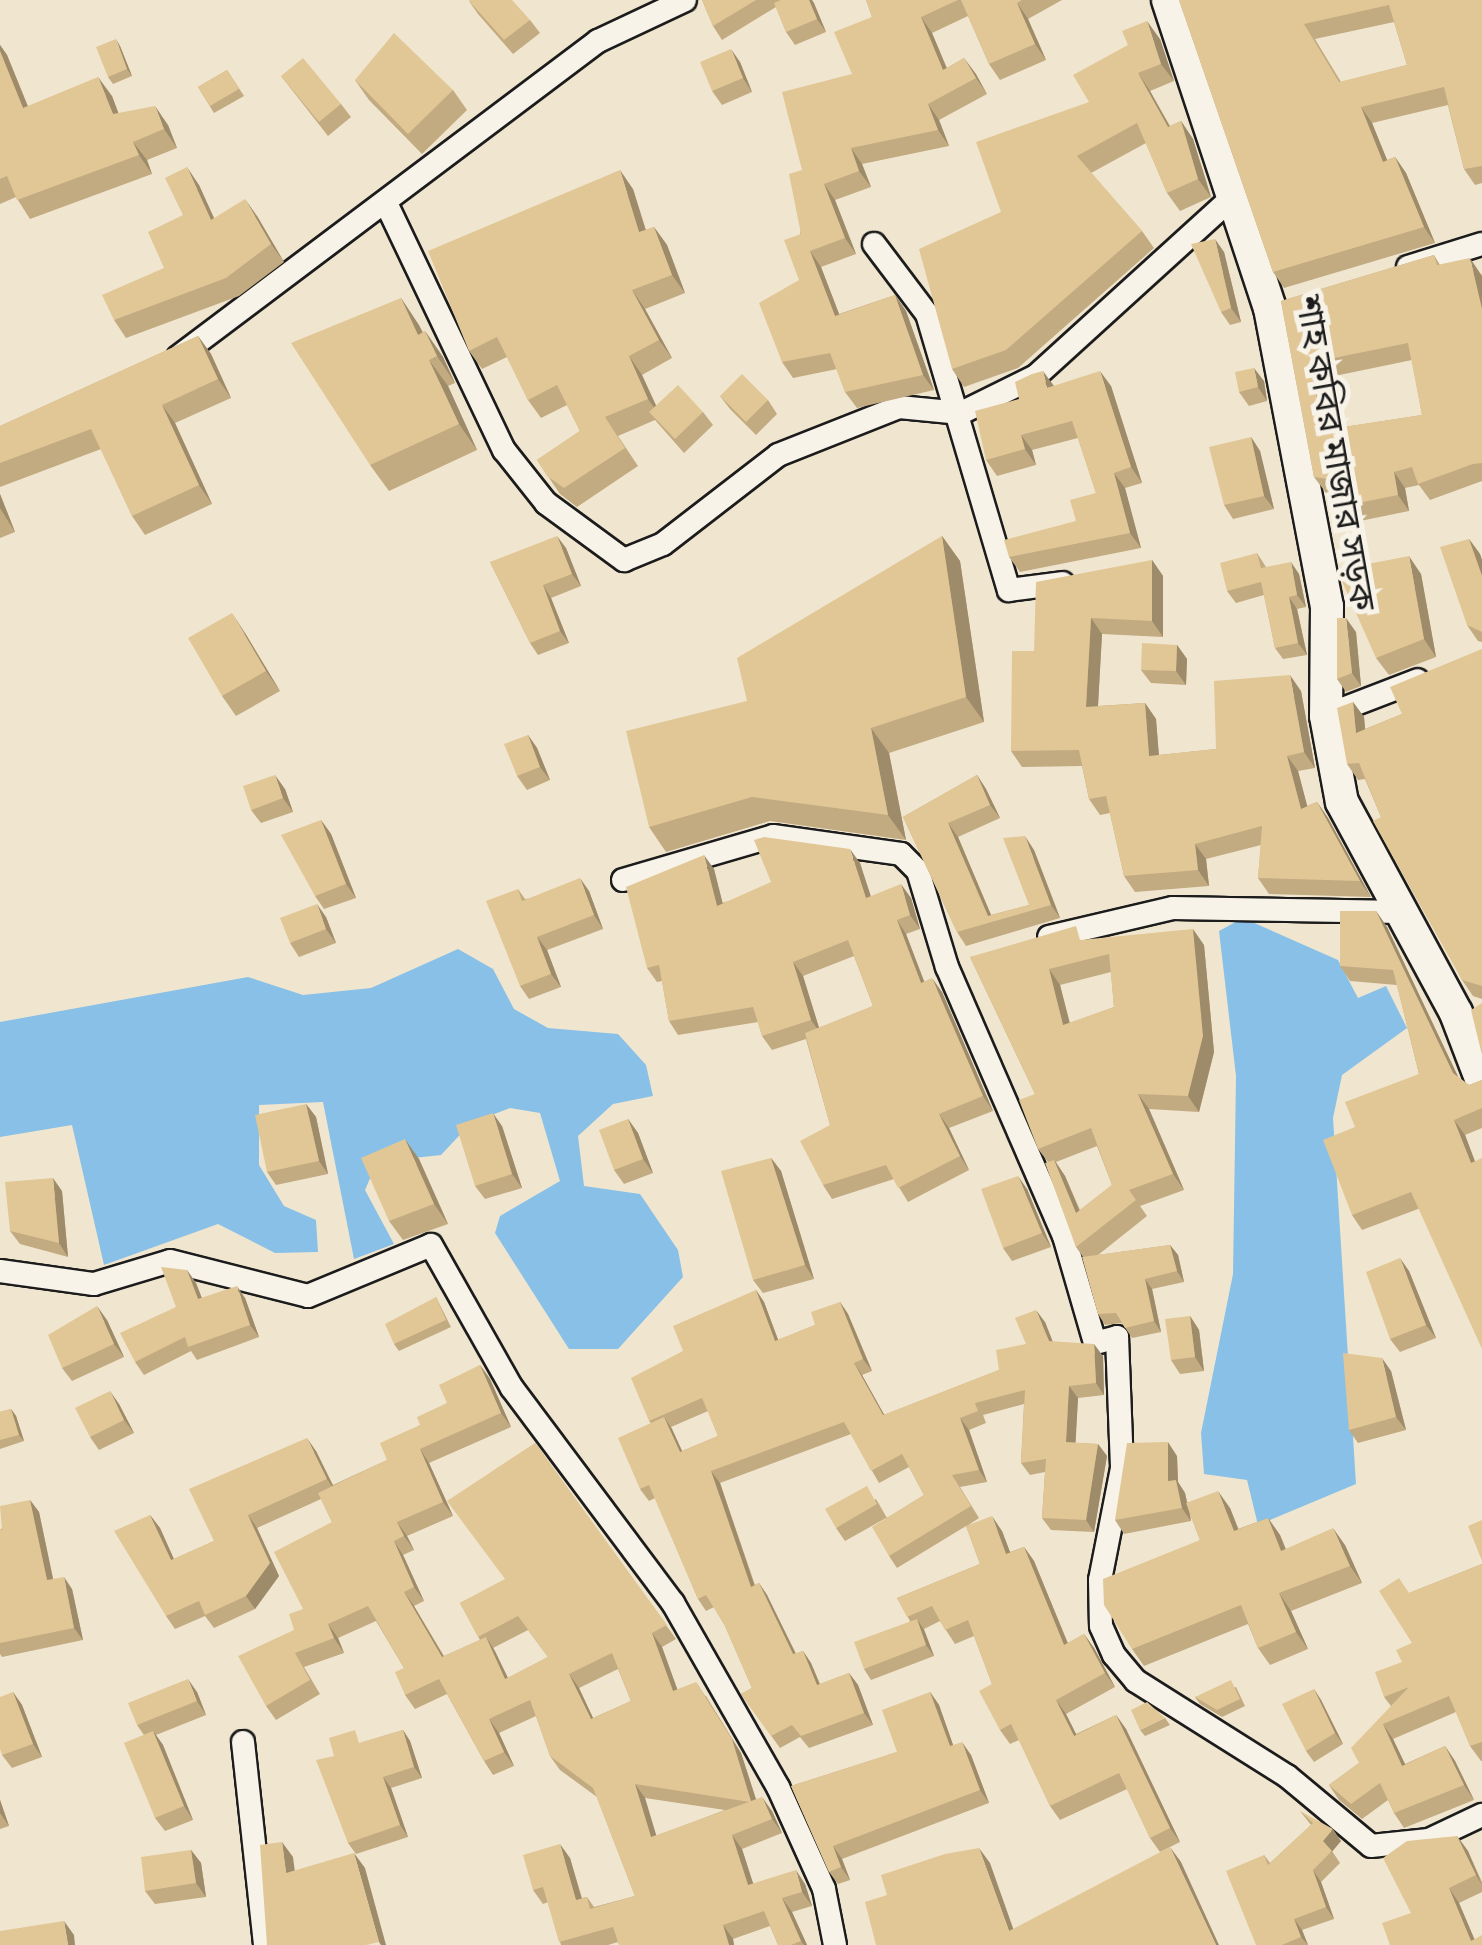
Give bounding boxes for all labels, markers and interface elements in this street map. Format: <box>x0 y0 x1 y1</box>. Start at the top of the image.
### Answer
street label: শাহ কবির মাজার সড়ক <box>1287 292 1383 614</box>

